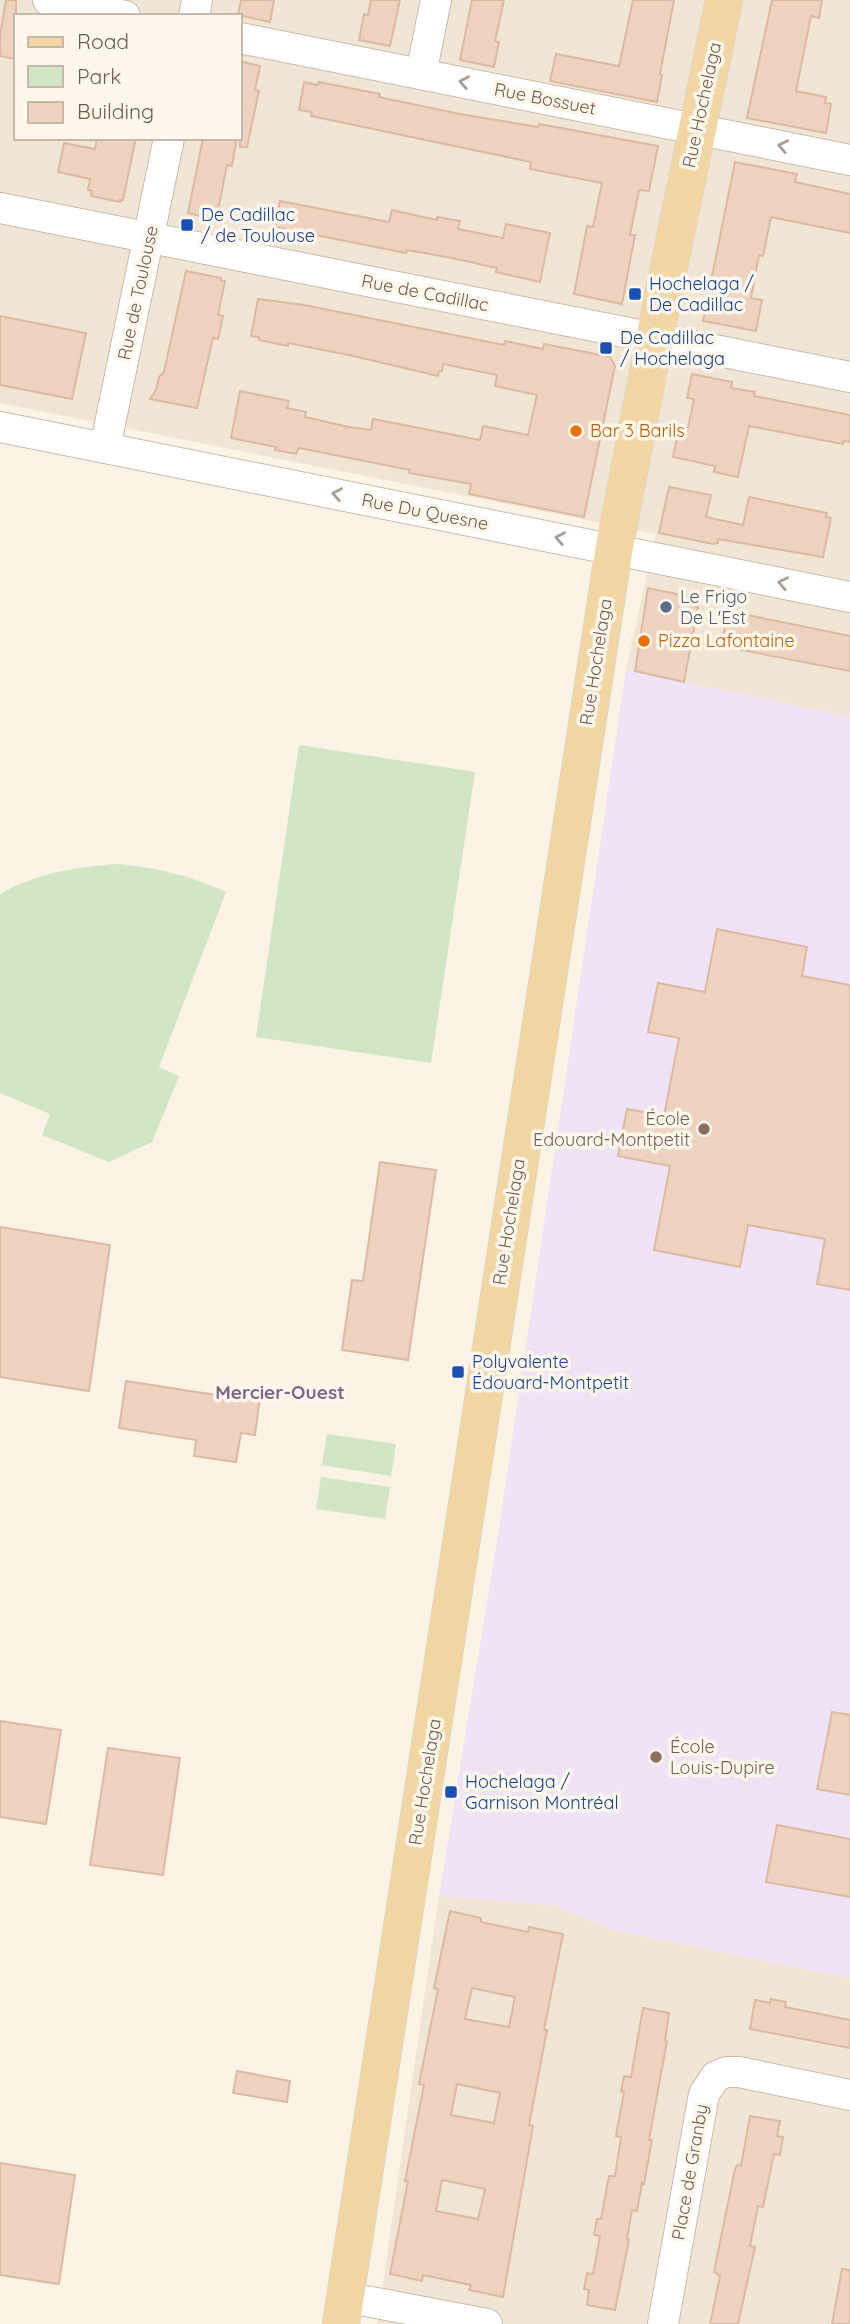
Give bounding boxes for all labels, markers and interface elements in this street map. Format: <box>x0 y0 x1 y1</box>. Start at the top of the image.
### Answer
legend <box>14 14 242 140</box>
text: Road <box>77 28 129 54</box>
street label: Rue Hochelaga <box>677 40 726 170</box>
text: Park <box>77 63 121 89</box>
one-way arrow <box>458 76 470 91</box>
street label: Rue Bossuet <box>492 77 598 120</box>
text: Building <box>77 98 154 124</box>
one-way arrow <box>777 139 789 154</box>
place label: De Cadillac / de Toulouse <box>201 203 315 247</box>
marker: De Cadillac / de Toulouse <box>179 217 195 233</box>
street label: Rue de Toulouse <box>112 224 163 362</box>
street label: Rue de Cadillac <box>360 269 491 316</box>
place label: Hochelaga / De Cadillac <box>649 272 755 316</box>
marker: Hochelaga / De Cadillac <box>627 286 643 302</box>
place label: De Cadillac / Hochelaga <box>620 326 725 370</box>
marker: De Cadillac / Hochelaga <box>598 340 614 356</box>
place label: Bar 3 Barils <box>590 419 685 442</box>
marker: Bar 3 Barils <box>568 423 584 439</box>
one-way arrow <box>331 488 343 503</box>
street label: Rue Du Quesne <box>360 488 490 535</box>
one-way arrow <box>554 531 566 546</box>
one-way arrow <box>777 577 789 592</box>
place label: Le Frigo De L'Est <box>680 585 747 629</box>
street label: Rue Hochelaga <box>574 597 617 727</box>
marker: Le Frigo De L'Est <box>658 599 674 615</box>
place label: Pizza Lafontaine <box>658 629 795 652</box>
marker: Pizza Lafontaine <box>636 633 652 649</box>
place label: École Edouard-Montpetit <box>533 1107 690 1151</box>
marker: École Edouard-Montpetit <box>696 1121 712 1137</box>
street label: Rue Hochelaga <box>487 1157 530 1287</box>
place label: Polyvalente Édouard-Montpetit <box>472 1350 629 1394</box>
marker: Polyvalente Édouard-Montpetit <box>450 1364 466 1380</box>
district label: Mercier-Ouest <box>215 1380 345 1404</box>
street label: Rue Hochelaga <box>403 1717 446 1847</box>
place label: École Louis-Dupire <box>670 1735 775 1779</box>
marker: École Louis-Dupire <box>648 1749 664 1765</box>
place label: Hochelaga / Garnison Montréal <box>465 1770 619 1814</box>
marker: Hochelaga / Garnison Montréal <box>443 1784 459 1800</box>
street label: Place de Granby <box>666 2102 713 2242</box>

